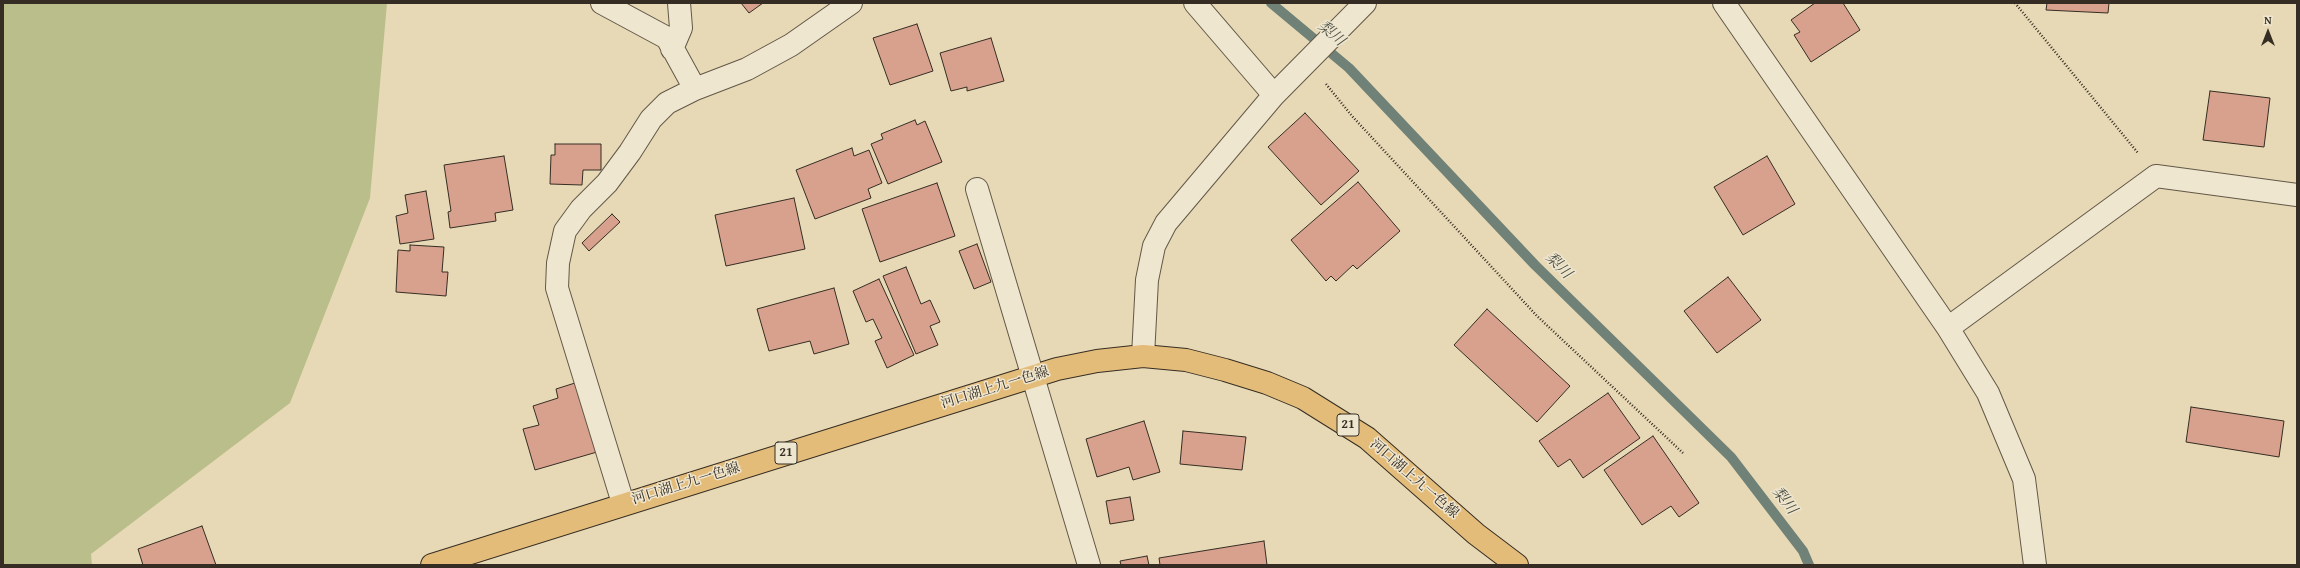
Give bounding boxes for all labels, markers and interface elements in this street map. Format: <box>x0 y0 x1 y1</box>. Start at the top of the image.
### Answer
north arrow <box>2248 12 2288 52</box>
text: N <box>2264 12 2272 28</box>
water label: 梨川 <box>1314 17 1348 51</box>
water label: 梨川 <box>1541 249 1575 283</box>
street label: 河口湖上九一色線 <box>939 364 1051 412</box>
road number: 21 <box>1337 414 1359 436</box>
street label: 河口湖上九一色線 <box>1366 436 1462 522</box>
road number: 21 <box>775 442 797 464</box>
street label: 河口湖上九一色線 <box>630 460 742 508</box>
water label: 梨川 <box>1768 484 1800 518</box>

